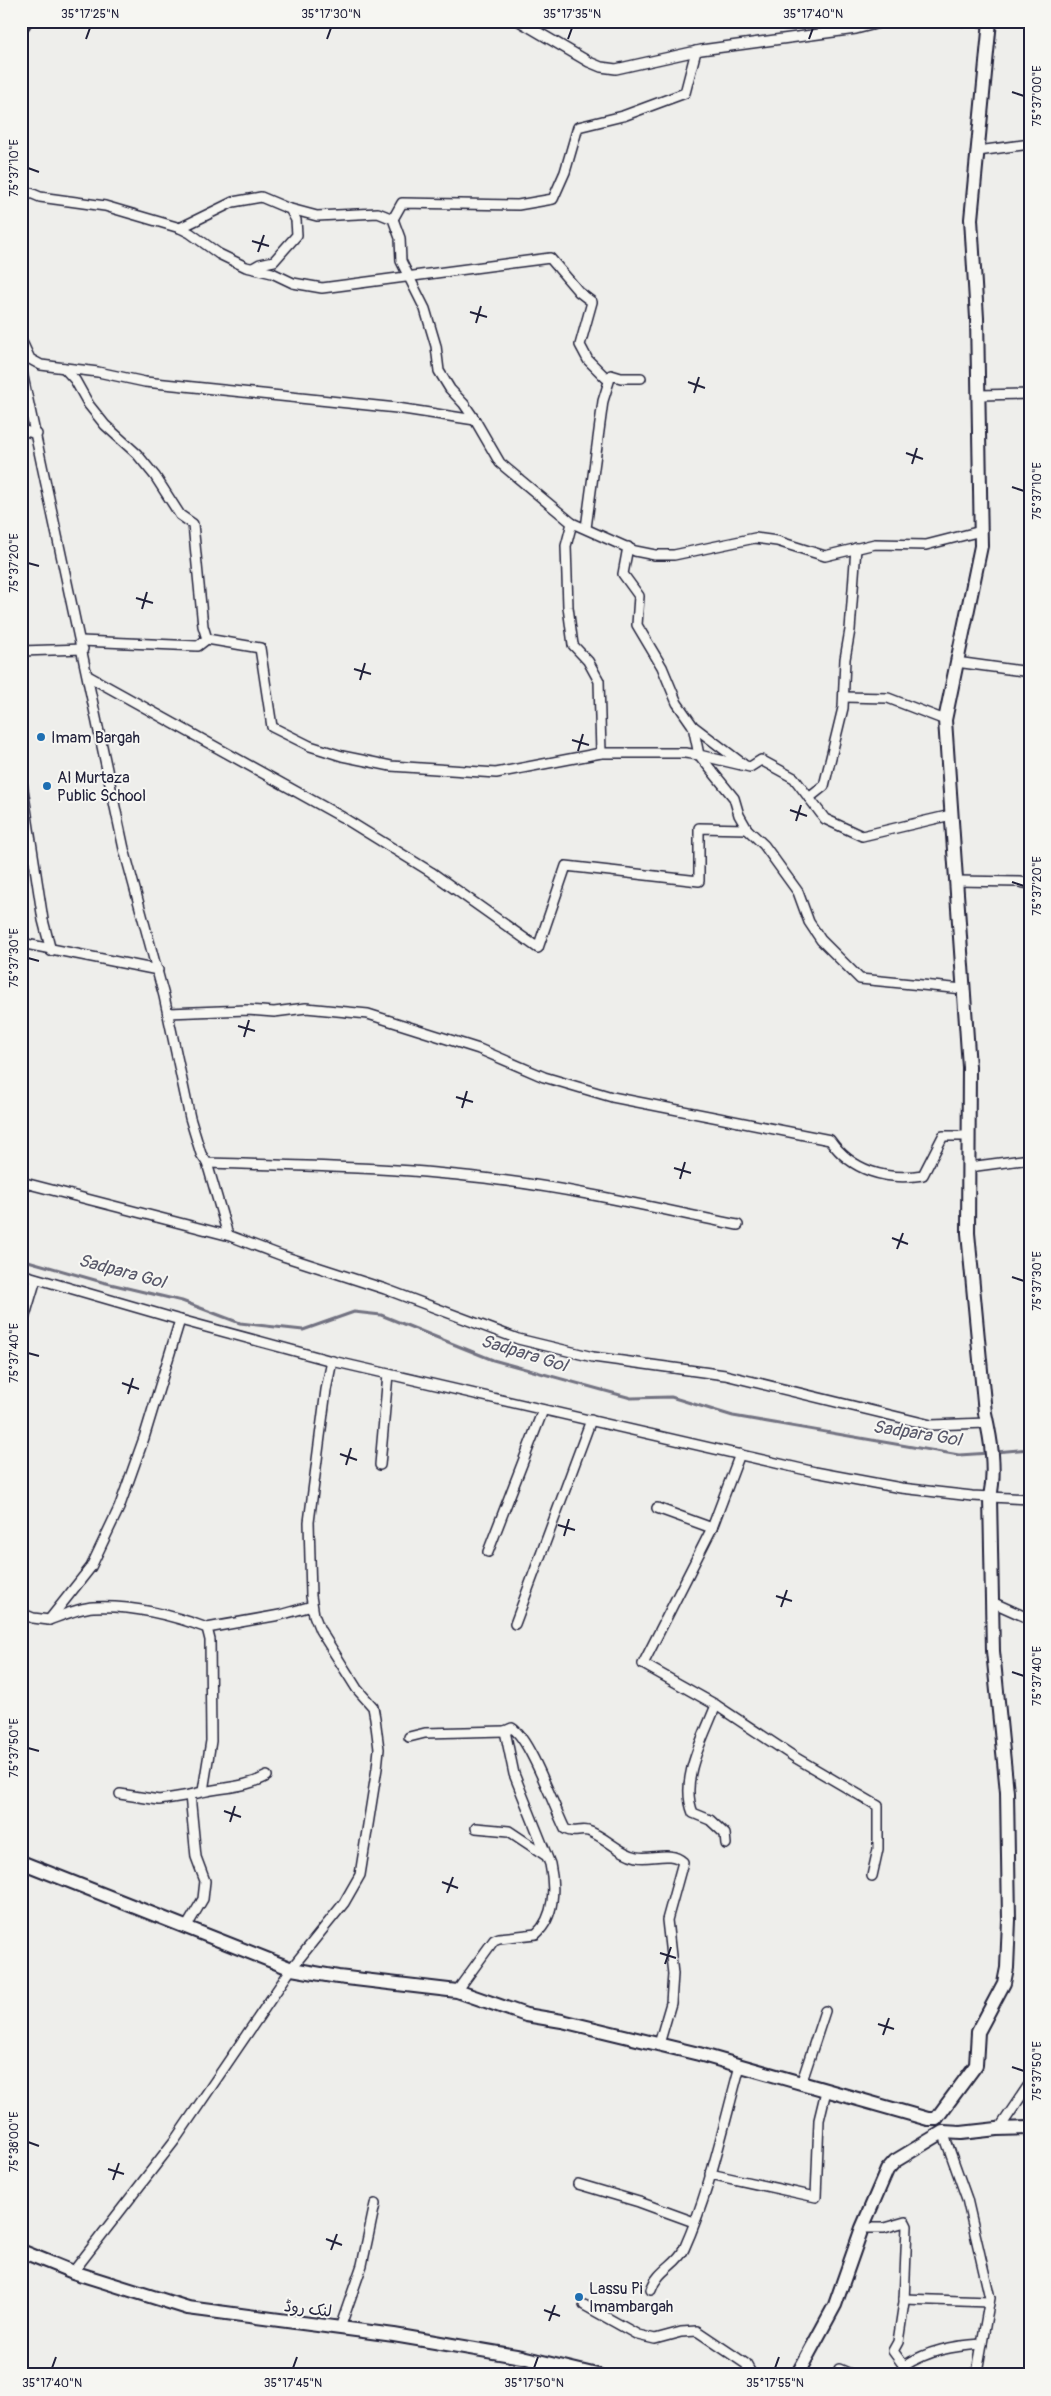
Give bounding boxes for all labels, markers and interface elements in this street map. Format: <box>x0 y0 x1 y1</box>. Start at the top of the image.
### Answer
text: 35°17'25"N <box>61 7 119 22</box>
text: 35°17'30"N <box>301 7 361 22</box>
text: 35°17'35"N <box>543 7 601 22</box>
text: 35°17'40"N <box>783 7 843 22</box>
text: 75°37'00"E <box>1030 65 1045 127</box>
text: 75°37'10"E <box>7 139 22 197</box>
text: 75°37'10"E <box>1030 462 1045 520</box>
text: 75°37'20"E <box>7 533 22 593</box>
place label: Imam Bargah <box>51 728 140 748</box>
marker: Imam Bargah <box>35 731 47 743</box>
place label: Al Murtaza Public School <box>57 768 146 806</box>
marker: Al Murtaza Public School <box>41 780 53 792</box>
text: 75°37'20"E <box>1030 856 1045 916</box>
text: 75°37'30"E <box>7 928 22 988</box>
water label: Sadpara Gol <box>76 1249 170 1295</box>
text: 75°37'30"E <box>1030 1251 1045 1311</box>
text: 75°37'40"E <box>7 1323 22 1383</box>
water label: Sadpara Gol <box>478 1329 571 1378</box>
water label: Sadpara Gol <box>871 1415 964 1452</box>
text: 75°37'40"E <box>1030 1646 1045 1706</box>
text: 75°37'50"E <box>7 1718 22 1778</box>
text: 75°37'50"E <box>1030 2041 1045 2101</box>
text: 75°38'00"E <box>7 2112 22 2172</box>
place label: Lassu Pi Imambargah <box>589 2279 673 2317</box>
marker: Lassu Pi Imambargah <box>573 2291 585 2303</box>
street label: لنک روڈ <box>283 2296 333 2322</box>
text: 35°17'40"N <box>22 2376 82 2391</box>
text: 35°17'45"N <box>264 2376 322 2391</box>
text: 35°17'50"N <box>504 2376 564 2391</box>
text: 35°17'55"N <box>746 2376 804 2391</box>

